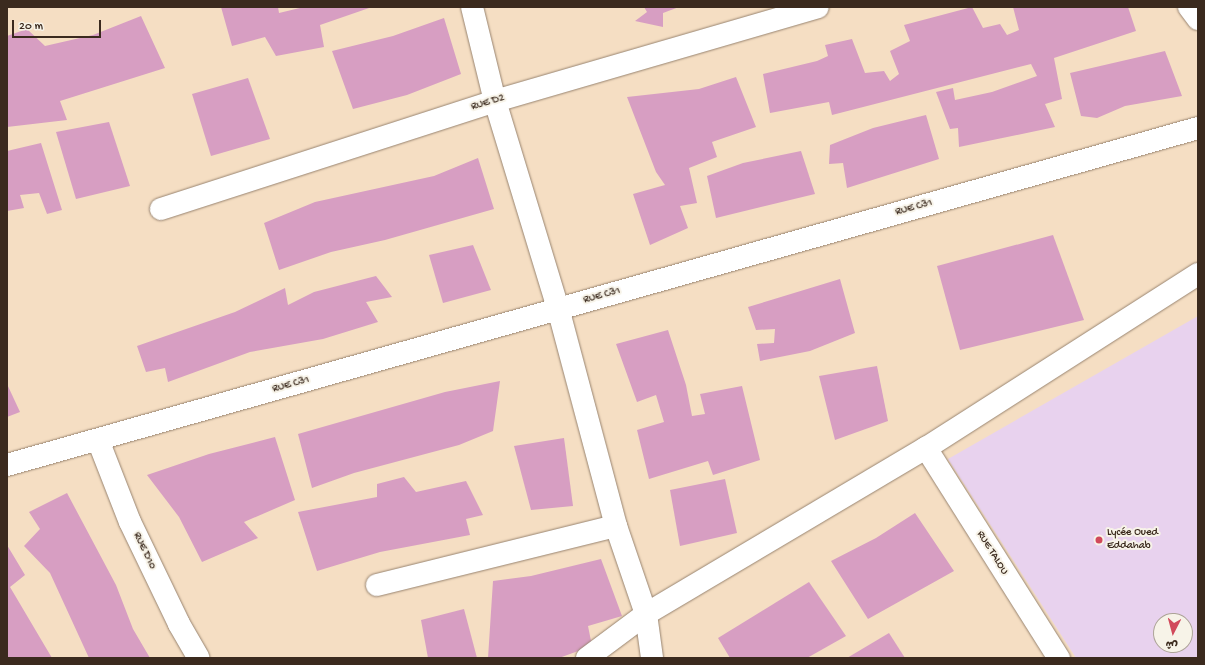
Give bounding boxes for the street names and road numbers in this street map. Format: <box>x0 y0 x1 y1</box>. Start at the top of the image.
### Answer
street label: RUE D2 <box>470 92 506 114</box>
street label: RUE C31 <box>894 196 934 220</box>
street label: RUE C31 <box>582 284 622 308</box>
street label: RUE C31 <box>271 373 311 397</box>
street label: RUE TALOU <box>973 529 1011 577</box>
street label: RUE D10 <box>129 530 159 572</box>

